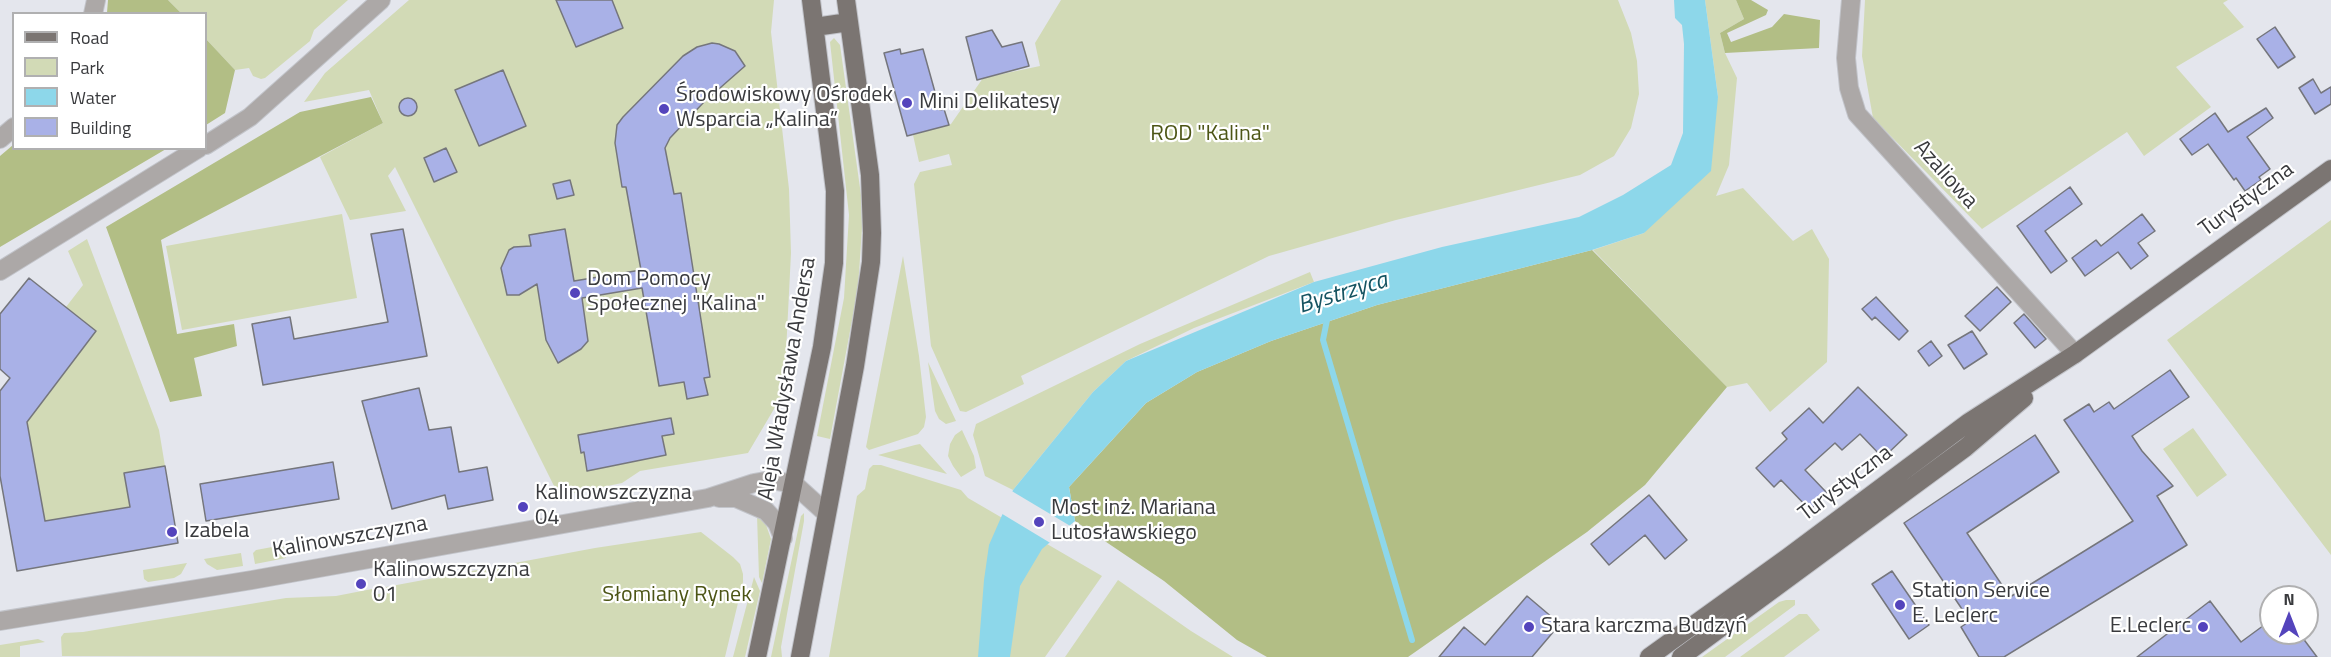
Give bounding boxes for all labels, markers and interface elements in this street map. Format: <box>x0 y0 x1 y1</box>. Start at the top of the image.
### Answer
legend <box>12 12 207 150</box>
text: Road <box>70 24 109 51</box>
text: Park <box>70 54 104 81</box>
place label: Środowiskowy Ośrodek Wsparcia „Kalina” <box>676 83 893 134</box>
text: Water <box>70 84 116 111</box>
place label: Mini Delikatesy <box>919 90 1060 116</box>
marker: Mini Delikatesy <box>900 96 914 110</box>
marker: Środowiskowy Ośrodek Wsparcia „Kalina” <box>657 102 671 116</box>
text: Building <box>70 114 131 141</box>
park label: ROD "Kalina" <box>1150 122 1270 148</box>
street label: Azaliowa <box>1907 135 1983 215</box>
street label: Turystyczna <box>2195 157 2299 243</box>
street label: Aleja Władysława Andersa <box>754 255 822 503</box>
place label: Dom Pomocy Społecznej "Kalina" <box>587 267 765 318</box>
water label: Bystrzyca <box>1295 267 1391 321</box>
marker: Dom Pomocy Społecznej "Kalina" <box>568 286 582 300</box>
street label: Turystyczna <box>1794 440 1898 528</box>
place label: Kalinowszczyzna 04 <box>535 481 692 532</box>
place label: Most inż. Mariana Lutosławskiego <box>1051 496 1216 548</box>
marker: Kalinowszczyzna 04 <box>516 500 530 514</box>
street label: Kalinowszczyzna <box>271 511 429 565</box>
marker: Most inż. Mariana Lutosławskiego <box>1032 515 1046 529</box>
place label: Izabela <box>184 519 249 545</box>
marker: Izabela <box>165 525 179 539</box>
place label: Kalinowszczyzna 01 <box>373 558 530 610</box>
marker: Kalinowszczyzna 01 <box>354 577 368 591</box>
place label: Station Service E. Leclerc <box>1912 579 2050 630</box>
park label: Słomiany Rynek <box>602 583 752 609</box>
north arrow <box>2259 585 2319 645</box>
text: N <box>2283 587 2295 611</box>
marker: Station Service E. Leclerc <box>1893 598 1907 612</box>
place label: Stara karczma Budzyń <box>1541 614 1747 640</box>
place label: E.Leclerc <box>2110 614 2191 640</box>
marker: Stara karczma Budzyń <box>1522 620 1536 634</box>
marker: E.Leclerc <box>2196 620 2210 634</box>

